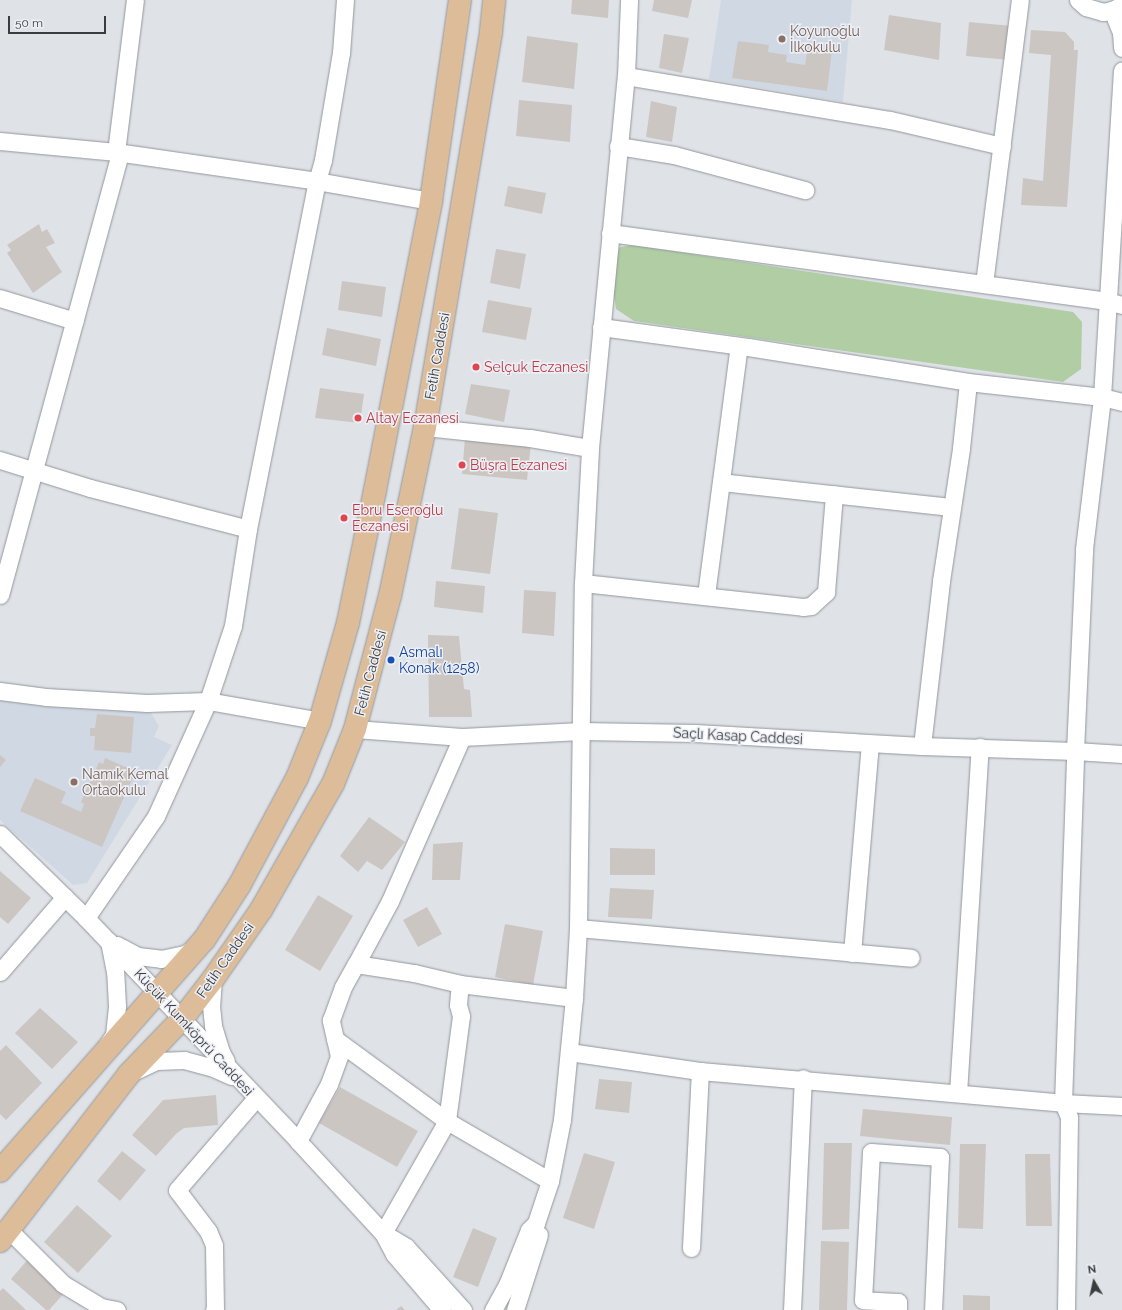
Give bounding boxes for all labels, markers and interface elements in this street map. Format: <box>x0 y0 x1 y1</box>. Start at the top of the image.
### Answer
scale bar <box>10 8 108 34</box>
text: 50 m <box>15 16 43 30</box>
place label: Koyunoğlu İlkokulu <box>790 23 860 56</box>
marker: Koyunoğlu İlkokulu <box>777 34 787 44</box>
street label: Fetih Caddesi <box>421 311 453 401</box>
place label: Selçuk Eczanesi <box>484 359 588 375</box>
marker: Selçuk Eczanesi <box>471 362 481 372</box>
place label: Altay Eczanesi <box>366 410 459 426</box>
marker: Altay Eczanesi <box>353 413 363 423</box>
place label: Büşra Eczanesi <box>470 457 567 473</box>
marker: Büşra Eczanesi <box>457 460 467 470</box>
place label: Ebru Eseroğlu Eczanesi <box>352 502 443 534</box>
marker: Ebru Eseroğlu Eczanesi <box>339 513 349 523</box>
street label: Fetih Caddesi <box>350 628 390 718</box>
place label: Asmalı Konak (1258) <box>399 644 479 676</box>
marker: Asmalı Konak (1258) <box>386 655 396 665</box>
street label: Saçlı Kasap Caddesi <box>673 724 803 748</box>
place label: Namık Kemal Ortaokulu <box>82 766 168 798</box>
marker: Namık Kemal Ortaokulu <box>69 777 79 787</box>
street label: Fetih Caddesi <box>193 919 257 1001</box>
street label: Küçük Kumköprü Caddesi <box>131 965 257 1099</box>
north arrow <box>1074 1262 1114 1302</box>
text: N <box>1087 1263 1097 1277</box>

